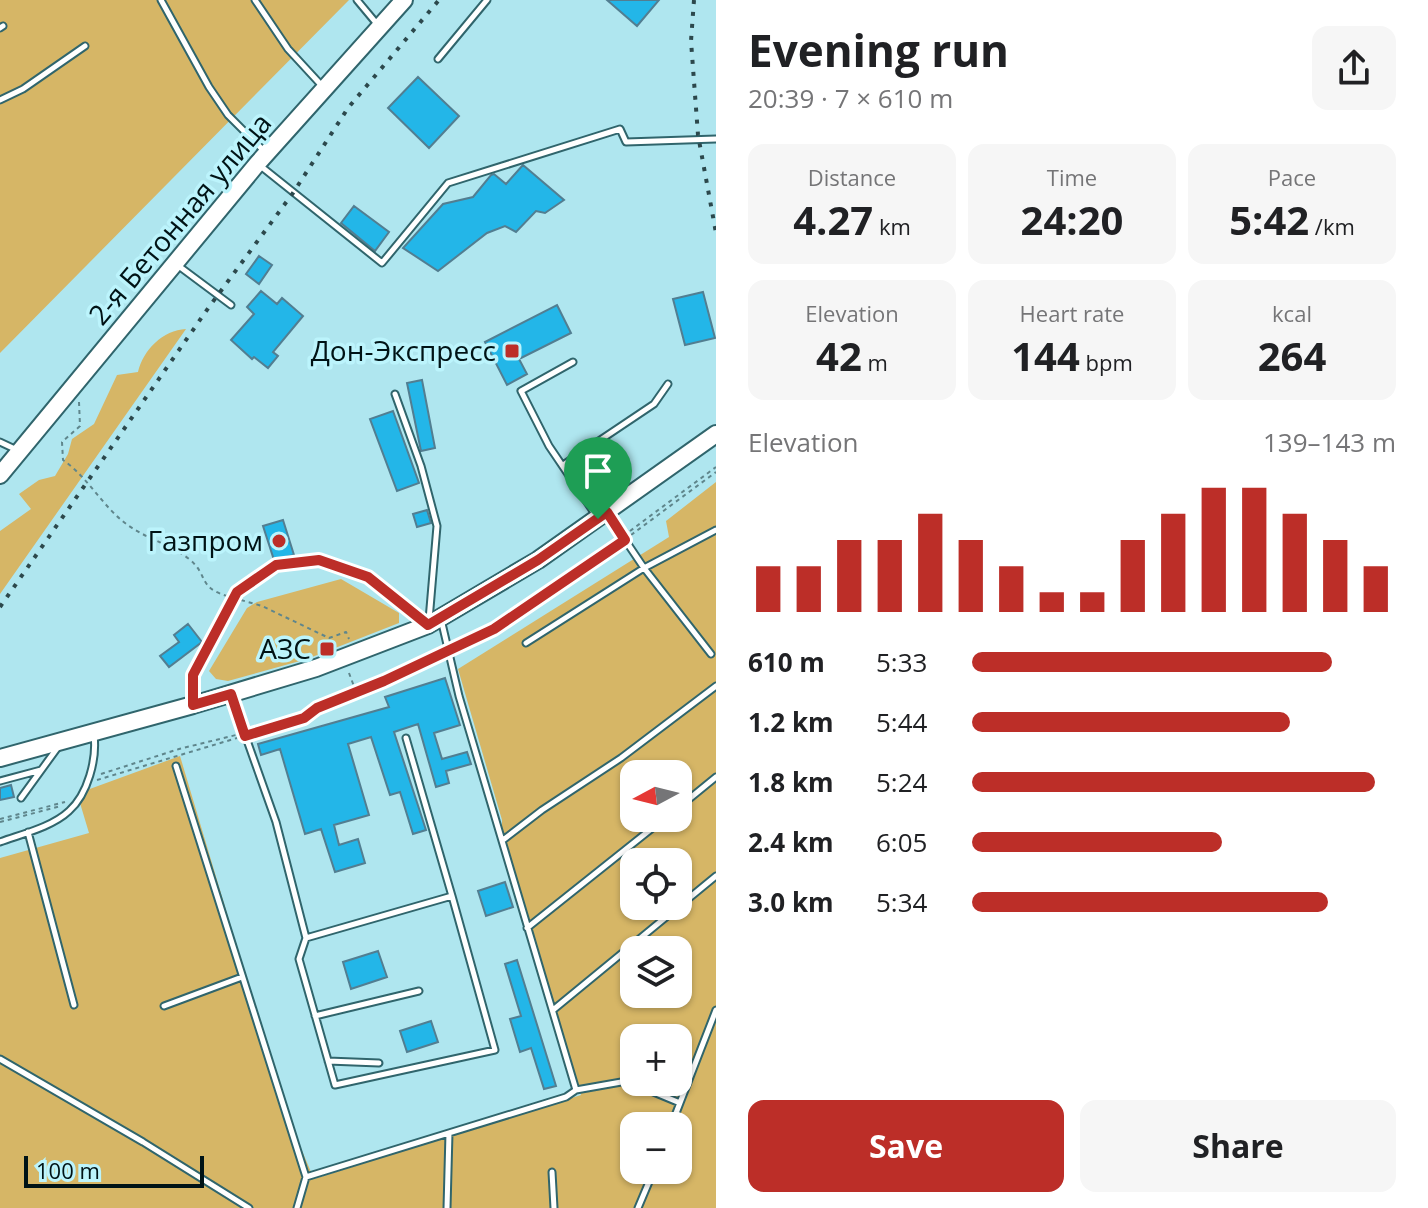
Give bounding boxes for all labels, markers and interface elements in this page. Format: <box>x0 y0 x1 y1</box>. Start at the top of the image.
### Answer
text: Evening run <box>748 20 1009 80</box>
button: share <box>1312 26 1396 110</box>
text: 20:39 · 7 × 610 m <box>748 80 953 116</box>
street label: 2-я Бетонная улица <box>79 104 279 332</box>
text: Distance <box>808 162 896 192</box>
text: Time <box>1047 162 1097 192</box>
text: Pace <box>1268 162 1316 192</box>
text: 4.27 <box>793 192 873 247</box>
text: 24:20 <box>1021 192 1123 247</box>
text: 5:42 <box>1229 192 1309 247</box>
text: km <box>873 211 911 241</box>
text: /km <box>1309 211 1355 241</box>
text: Elevation <box>805 298 899 328</box>
text: Heart rate <box>1020 298 1124 328</box>
text: kcal <box>1272 298 1312 328</box>
text: 42 <box>816 328 862 383</box>
text: 144 <box>1011 328 1080 383</box>
text: 264 <box>1258 328 1326 383</box>
place label: Дон-Экспресс <box>311 331 496 369</box>
marker: Дон-Экспресс <box>503 342 521 360</box>
text: m <box>862 347 888 377</box>
text: bpm <box>1080 347 1133 377</box>
text: Elevation <box>748 424 858 460</box>
text: 139–143 m <box>1263 424 1396 460</box>
pin <box>564 437 632 519</box>
icon: arrive <box>576 449 620 493</box>
place label: Газпром <box>147 521 263 559</box>
marker: Газпром <box>270 532 288 550</box>
place label: АЗС <box>259 629 311 667</box>
marker: АЗС <box>318 640 336 658</box>
text: 610 m <box>748 644 825 680</box>
text: 5:33 <box>876 644 927 680</box>
text: 1.2 km <box>748 704 834 740</box>
text: 5:44 <box>876 704 927 740</box>
north arrow <box>620 760 692 832</box>
map controls <box>620 760 692 1184</box>
text: 1.8 km <box>748 764 834 800</box>
text: 5:24 <box>876 764 927 800</box>
text: 2.4 km <box>748 824 834 860</box>
text: 6:05 <box>876 824 927 860</box>
button: locate <box>620 848 692 920</box>
text: 3.0 km <box>748 884 834 920</box>
text: 5:34 <box>876 884 927 920</box>
button: layers <box>620 936 692 1008</box>
button: + <box>620 1024 692 1096</box>
button: Save <box>748 1100 1064 1192</box>
button: Share <box>1080 1100 1396 1192</box>
button: − <box>620 1112 692 1184</box>
scale bar <box>24 1152 204 1188</box>
text: 100 m <box>36 1155 100 1185</box>

